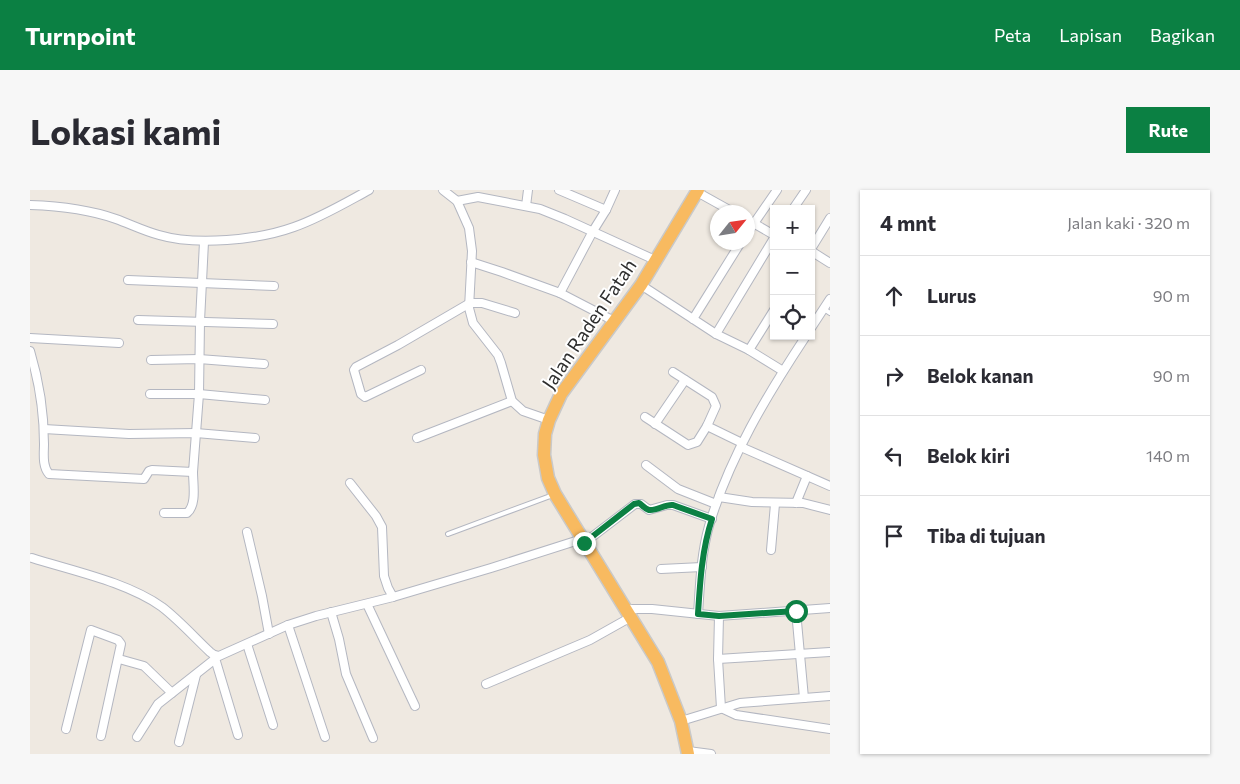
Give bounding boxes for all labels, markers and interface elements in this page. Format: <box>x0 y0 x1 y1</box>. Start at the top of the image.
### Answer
text: Turnpoint <box>25 21 136 50</box>
text: Peta <box>994 24 1031 46</box>
text: Lapisan <box>1059 24 1122 46</box>
text: Bagikan <box>1150 24 1215 46</box>
button: Rute <box>1126 107 1210 153</box>
text: Lokasi kami <box>30 109 221 152</box>
north arrow <box>710 205 755 250</box>
map controls <box>770 205 815 340</box>
button: + <box>770 205 815 250</box>
text: 4 mnt <box>880 210 936 235</box>
text: Jalan kaki · 320 m <box>1067 213 1190 232</box>
button: − <box>770 250 815 295</box>
street label: Jalan Raden Fatah <box>537 254 641 393</box>
icon: ahead <box>880 282 908 310</box>
text: Lurus <box>927 284 976 307</box>
text: 90 m <box>1153 286 1190 305</box>
button: locate <box>770 295 815 340</box>
icon: right <box>880 362 908 390</box>
text: Belok kanan <box>927 364 1034 387</box>
text: 90 m <box>1153 366 1190 385</box>
icon: left <box>880 442 908 470</box>
text: Belok kiri <box>927 444 1010 467</box>
text: 140 m <box>1146 446 1190 465</box>
icon: arrive <box>880 522 908 550</box>
text: Tiba di tujuan <box>927 524 1045 547</box>
route end <box>573 532 596 555</box>
route start <box>785 600 808 623</box>

